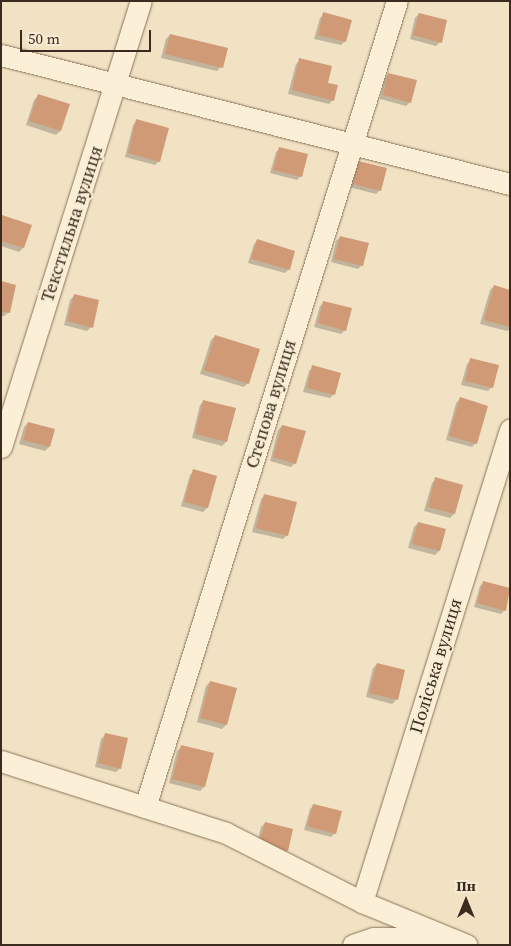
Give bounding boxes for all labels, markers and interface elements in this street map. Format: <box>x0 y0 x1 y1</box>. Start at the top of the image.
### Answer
scale bar <box>22 20 154 52</box>
text: 50 m <box>28 28 60 49</box>
street label: Текстильна вулиця <box>37 143 107 305</box>
street label: Степова вулиця <box>241 337 301 471</box>
street label: Поліська вулиця <box>405 596 467 736</box>
north arrow <box>441 876 491 926</box>
text: Пн <box>456 876 476 896</box>

